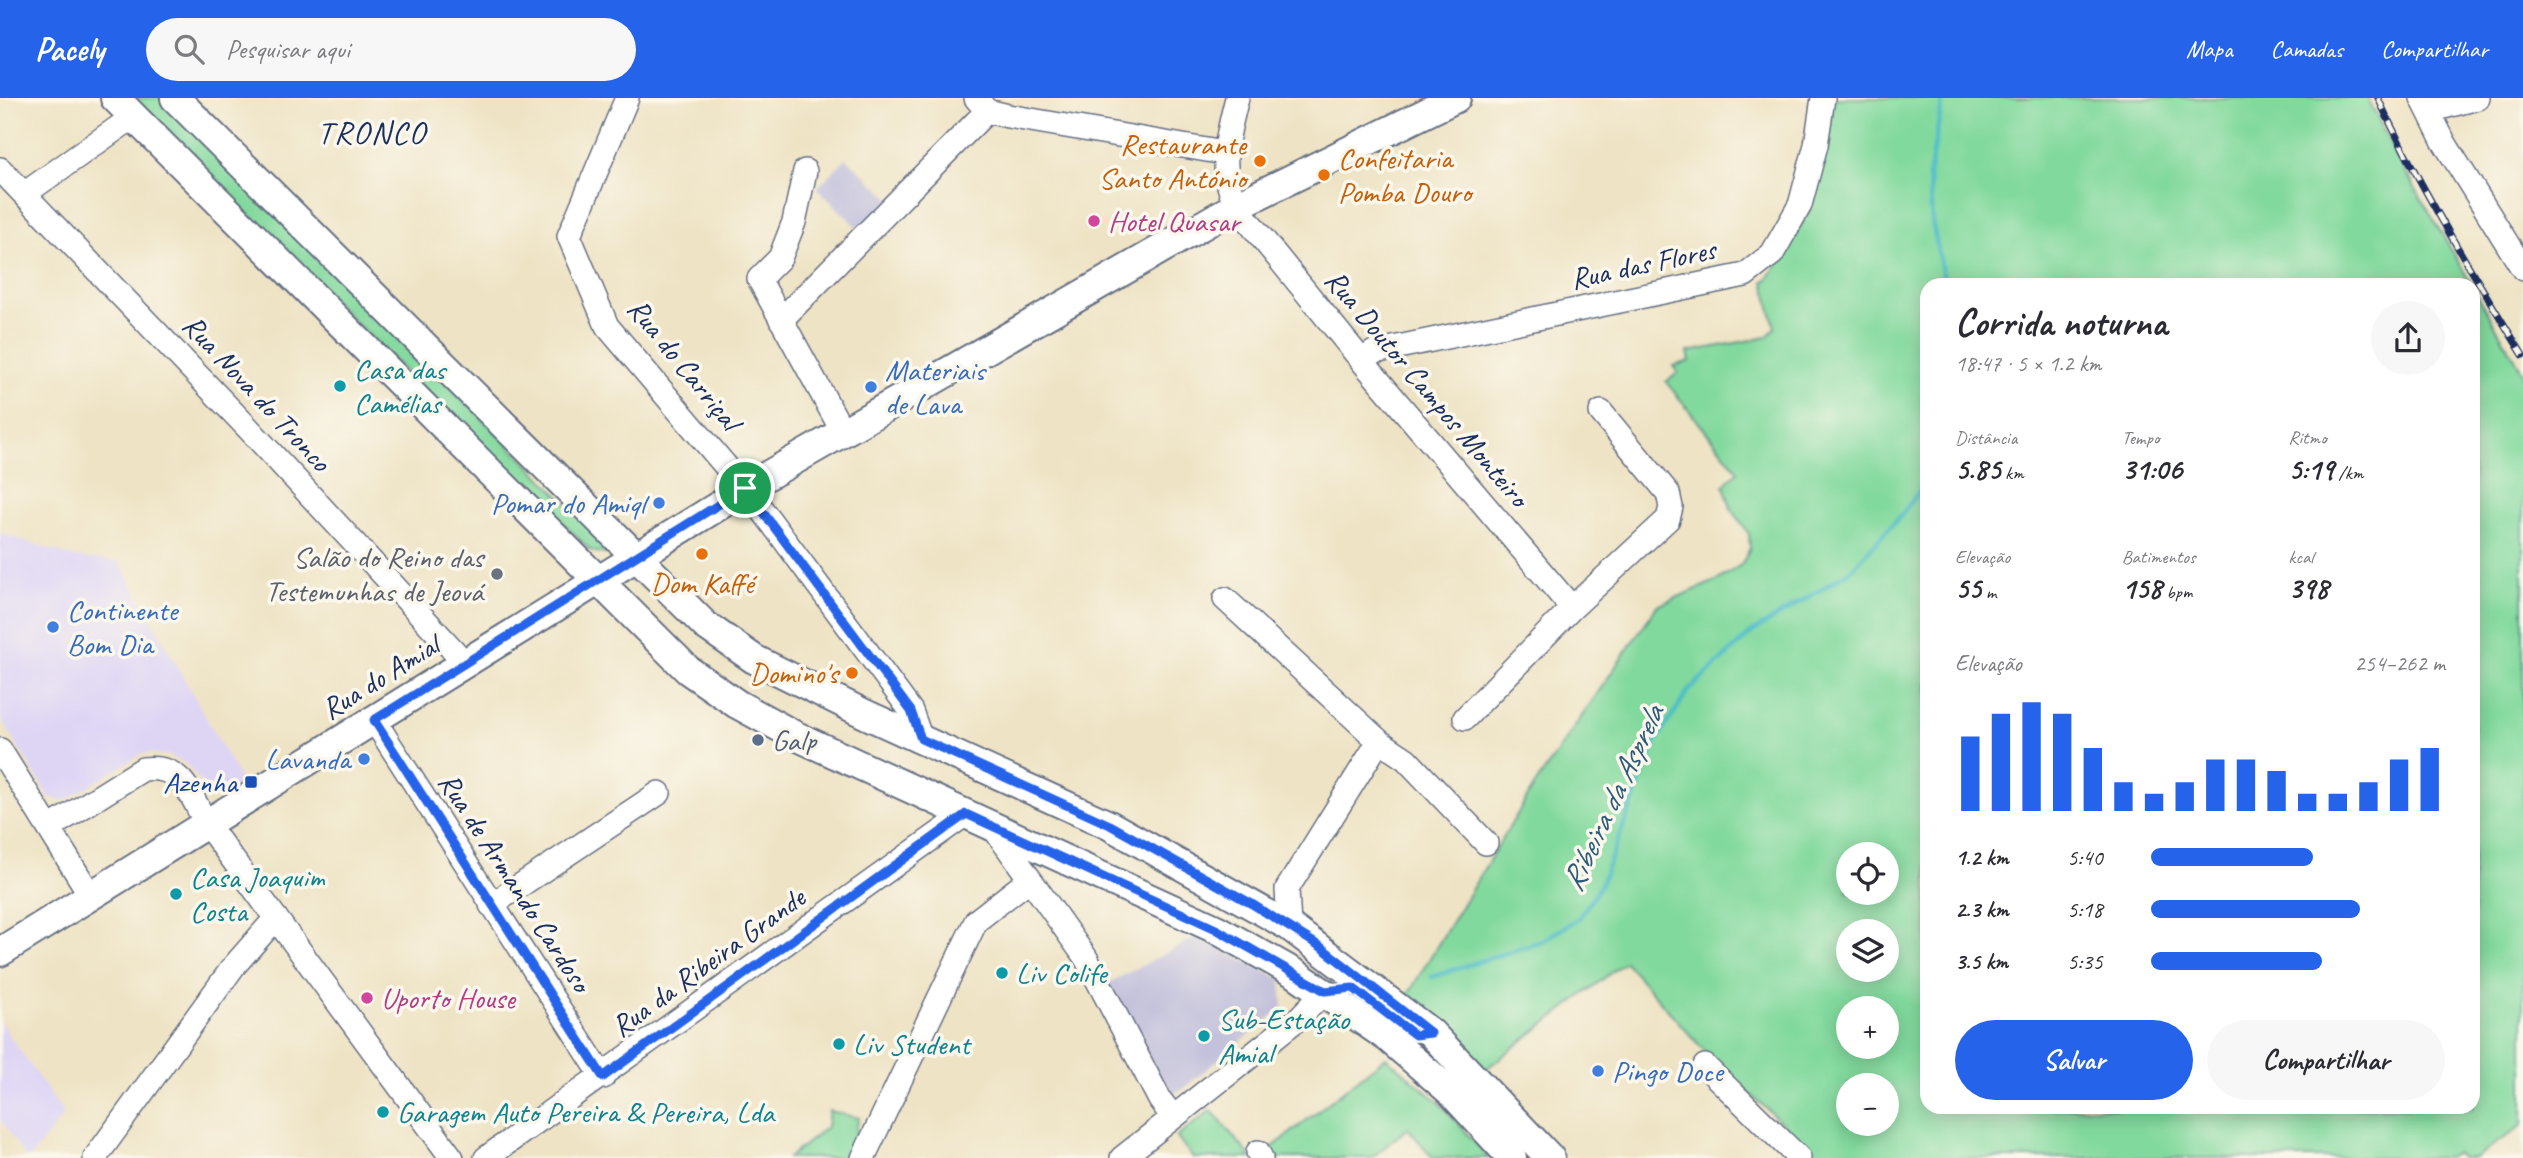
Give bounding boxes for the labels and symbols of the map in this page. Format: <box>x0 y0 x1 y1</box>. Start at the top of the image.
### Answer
district label: TRONCO <box>317 112 428 153</box>
place label: Restaurante Santo António <box>1099 125 1249 197</box>
place label: Confeitaria Pomba Douro <box>1338 139 1475 211</box>
marker: Restaurante Santo António <box>1252 153 1268 169</box>
marker: Confeitaria Pomba Douro <box>1316 167 1332 183</box>
place label: Hotel Quasar <box>1108 202 1243 240</box>
marker: Hotel Quasar <box>1086 213 1102 229</box>
street label: Rua das Flores <box>1567 230 1722 298</box>
street label: Rua Doutor Campos Monteiro <box>1317 262 1540 517</box>
street label: Rua do Carriçal <box>619 290 752 441</box>
street label: Rua Nova do Tronco <box>175 307 340 481</box>
place label: Casa das Camélias <box>354 350 448 422</box>
place label: Materiais de Lava <box>885 351 988 423</box>
marker: Casa das Camélias <box>332 378 348 394</box>
marker: Materiais de Lava <box>863 379 879 395</box>
pin <box>715 458 775 518</box>
place label: Pomar do Amiql <box>491 484 650 522</box>
marker: Pomar do Amiql <box>651 495 667 511</box>
place label: Salão do Reino das Testemunhas de Jeová <box>265 538 486 610</box>
marker: Dom Kaffé <box>694 546 710 562</box>
place label: Dom Kaffé <box>651 564 758 602</box>
marker: Salão do Reino das Testemunhas de Jeová <box>489 566 505 582</box>
place label: Continente Bom Dia <box>67 591 179 663</box>
marker: Continente Bom Dia <box>45 619 61 635</box>
street label: Rua do Amial <box>314 623 450 728</box>
place label: Domino's <box>750 654 841 692</box>
marker: Domino's <box>844 665 860 681</box>
water label: Ribeira da Asprela <box>1552 696 1675 897</box>
place label: Galp <box>772 721 818 759</box>
marker: Galp <box>750 732 766 748</box>
place label: Lavanda <box>265 740 353 778</box>
marker: Lavanda <box>356 751 372 767</box>
place label: Azenha <box>163 763 239 801</box>
street label: Rua de Armando Cardoso <box>430 765 602 1002</box>
marker: Azenha <box>243 774 259 790</box>
place label: Casa Joaquim Costa <box>190 858 326 930</box>
street label: Rua da Ribeira Grande <box>603 877 814 1045</box>
marker: Casa Joaquim Costa <box>168 886 184 902</box>
place label: Liv Colife <box>1016 954 1109 992</box>
marker: Liv Colife <box>994 965 1010 981</box>
place label: Uporto House <box>381 979 517 1017</box>
marker: Uporto House <box>359 990 375 1006</box>
place label: Sub-Estação Amial <box>1218 1000 1351 1072</box>
place label: Liv Student <box>853 1025 973 1063</box>
marker: Sub-Estação Amial <box>1196 1028 1212 1044</box>
marker: Liv Student <box>831 1036 847 1052</box>
place label: Pingo Doce <box>1612 1052 1725 1090</box>
marker: Pingo Doce <box>1590 1063 1606 1079</box>
place label: Garagem Auto Pereira & Pereira, Lda <box>397 1093 776 1131</box>
marker: Garagem Auto Pereira & Pereira, Lda <box>375 1104 391 1120</box>

